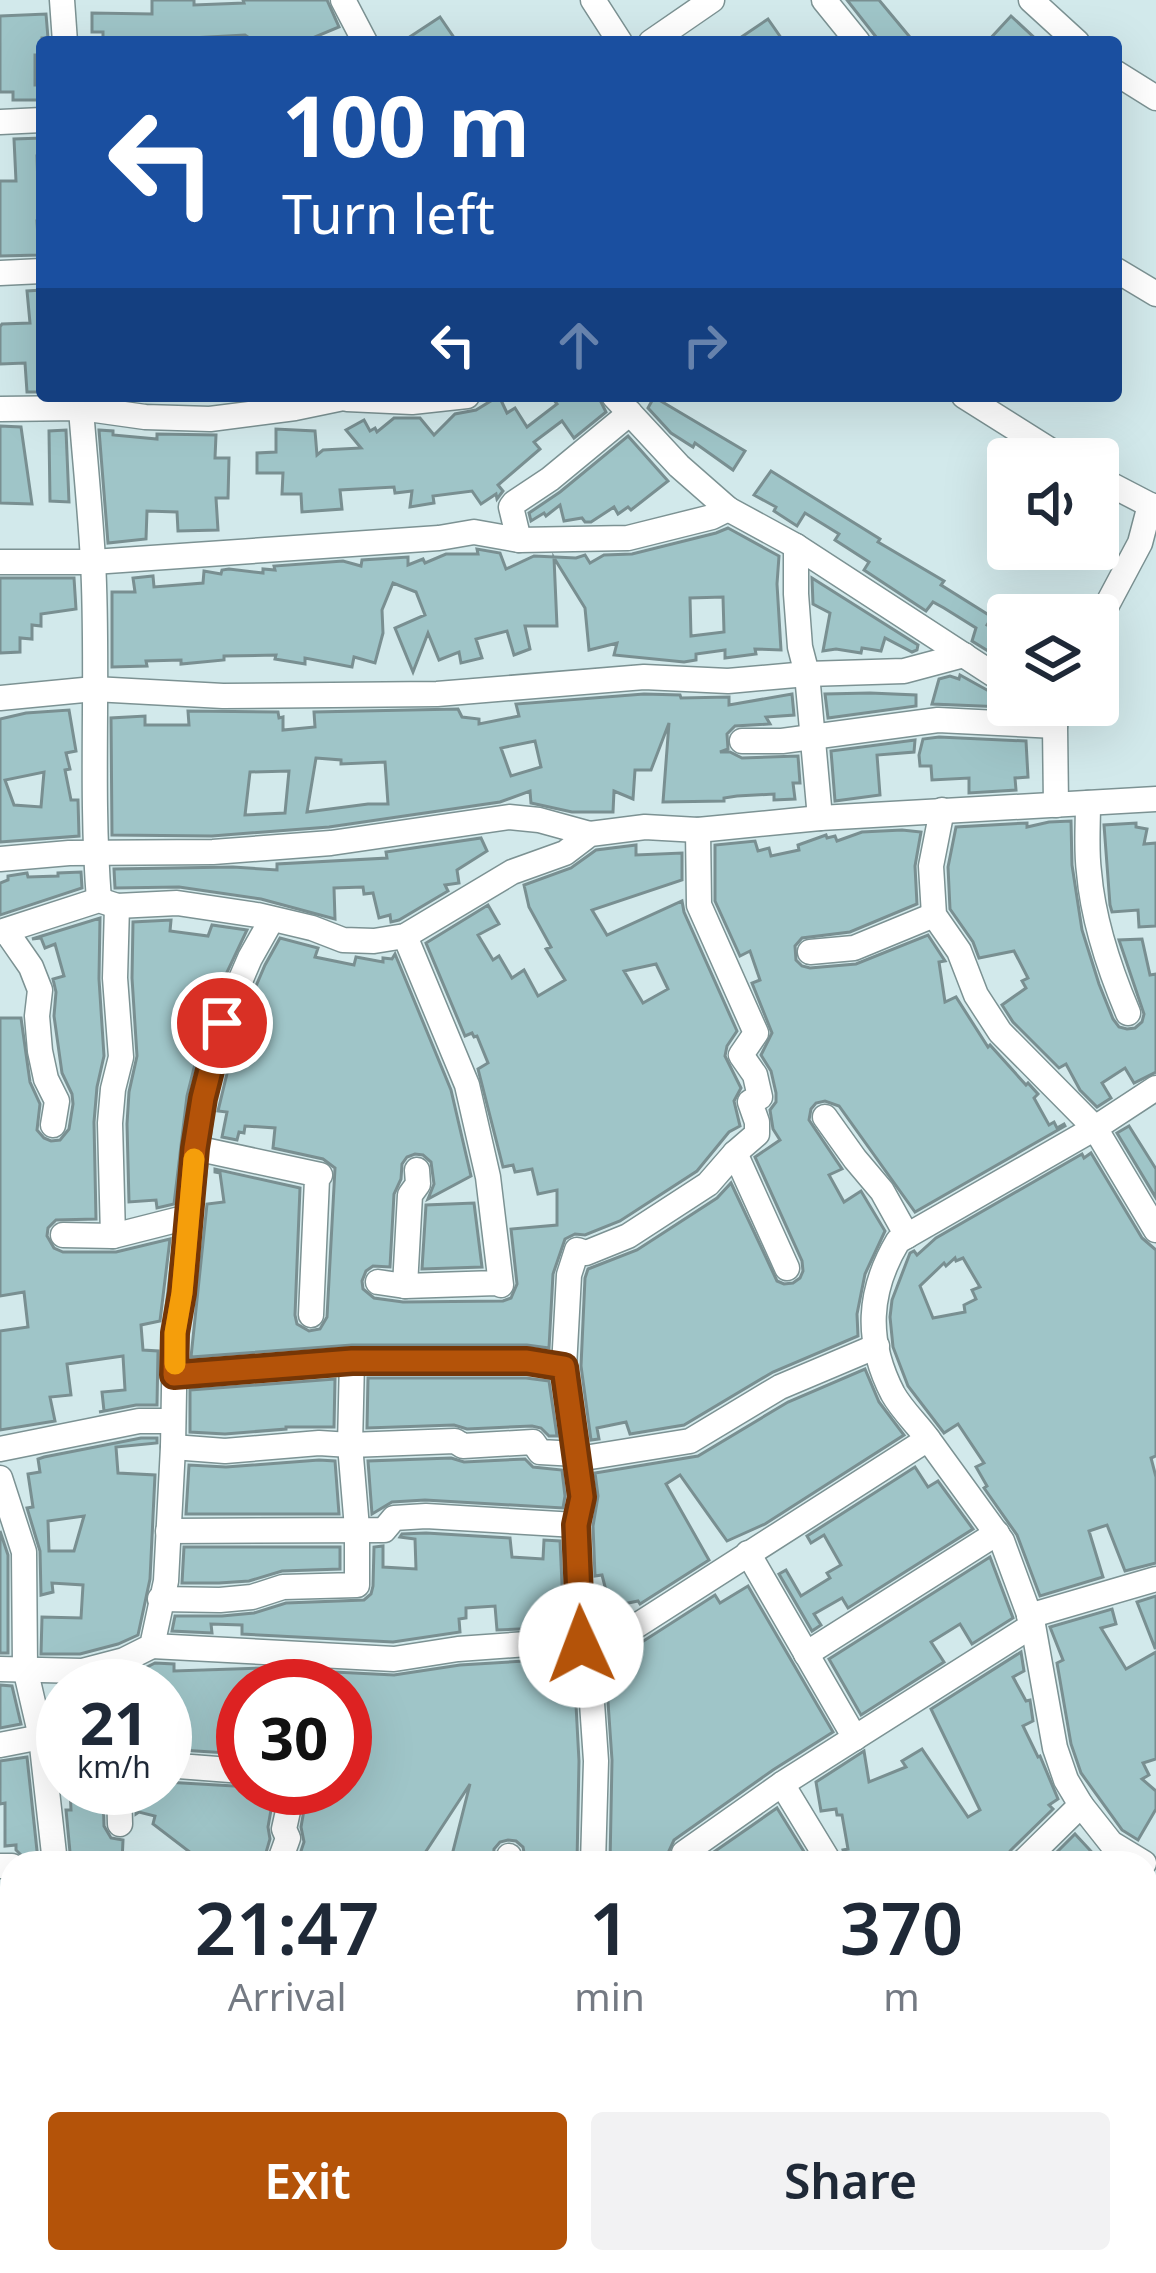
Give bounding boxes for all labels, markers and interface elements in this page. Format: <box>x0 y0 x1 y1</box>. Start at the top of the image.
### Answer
text: 100 m <box>282 67 530 182</box>
icon: left <box>84 84 240 240</box>
text: Turn left <box>282 176 495 250</box>
icon: left <box>420 312 486 378</box>
icon: ahead <box>546 312 612 378</box>
icon: right <box>672 312 738 378</box>
map controls <box>987 438 1119 726</box>
button: sound <box>987 438 1119 570</box>
button: layers <box>987 594 1119 726</box>
pin <box>171 972 273 1074</box>
icon: arrive <box>189 990 255 1056</box>
position arrow <box>518 1582 644 1708</box>
speed limit sign: 30 <box>216 1659 372 1815</box>
text: 21 <box>80 1681 148 1763</box>
text: km/h <box>77 1746 151 1787</box>
text: 21:47 <box>195 1878 379 1976</box>
text: 1 <box>589 1878 630 1976</box>
text: 370 <box>840 1878 963 1976</box>
text: Arrival <box>228 1969 347 2022</box>
text: min <box>574 1969 645 2022</box>
text: m <box>883 1969 920 2022</box>
button: Exit <box>48 2112 567 2250</box>
button: Share <box>591 2112 1110 2250</box>

